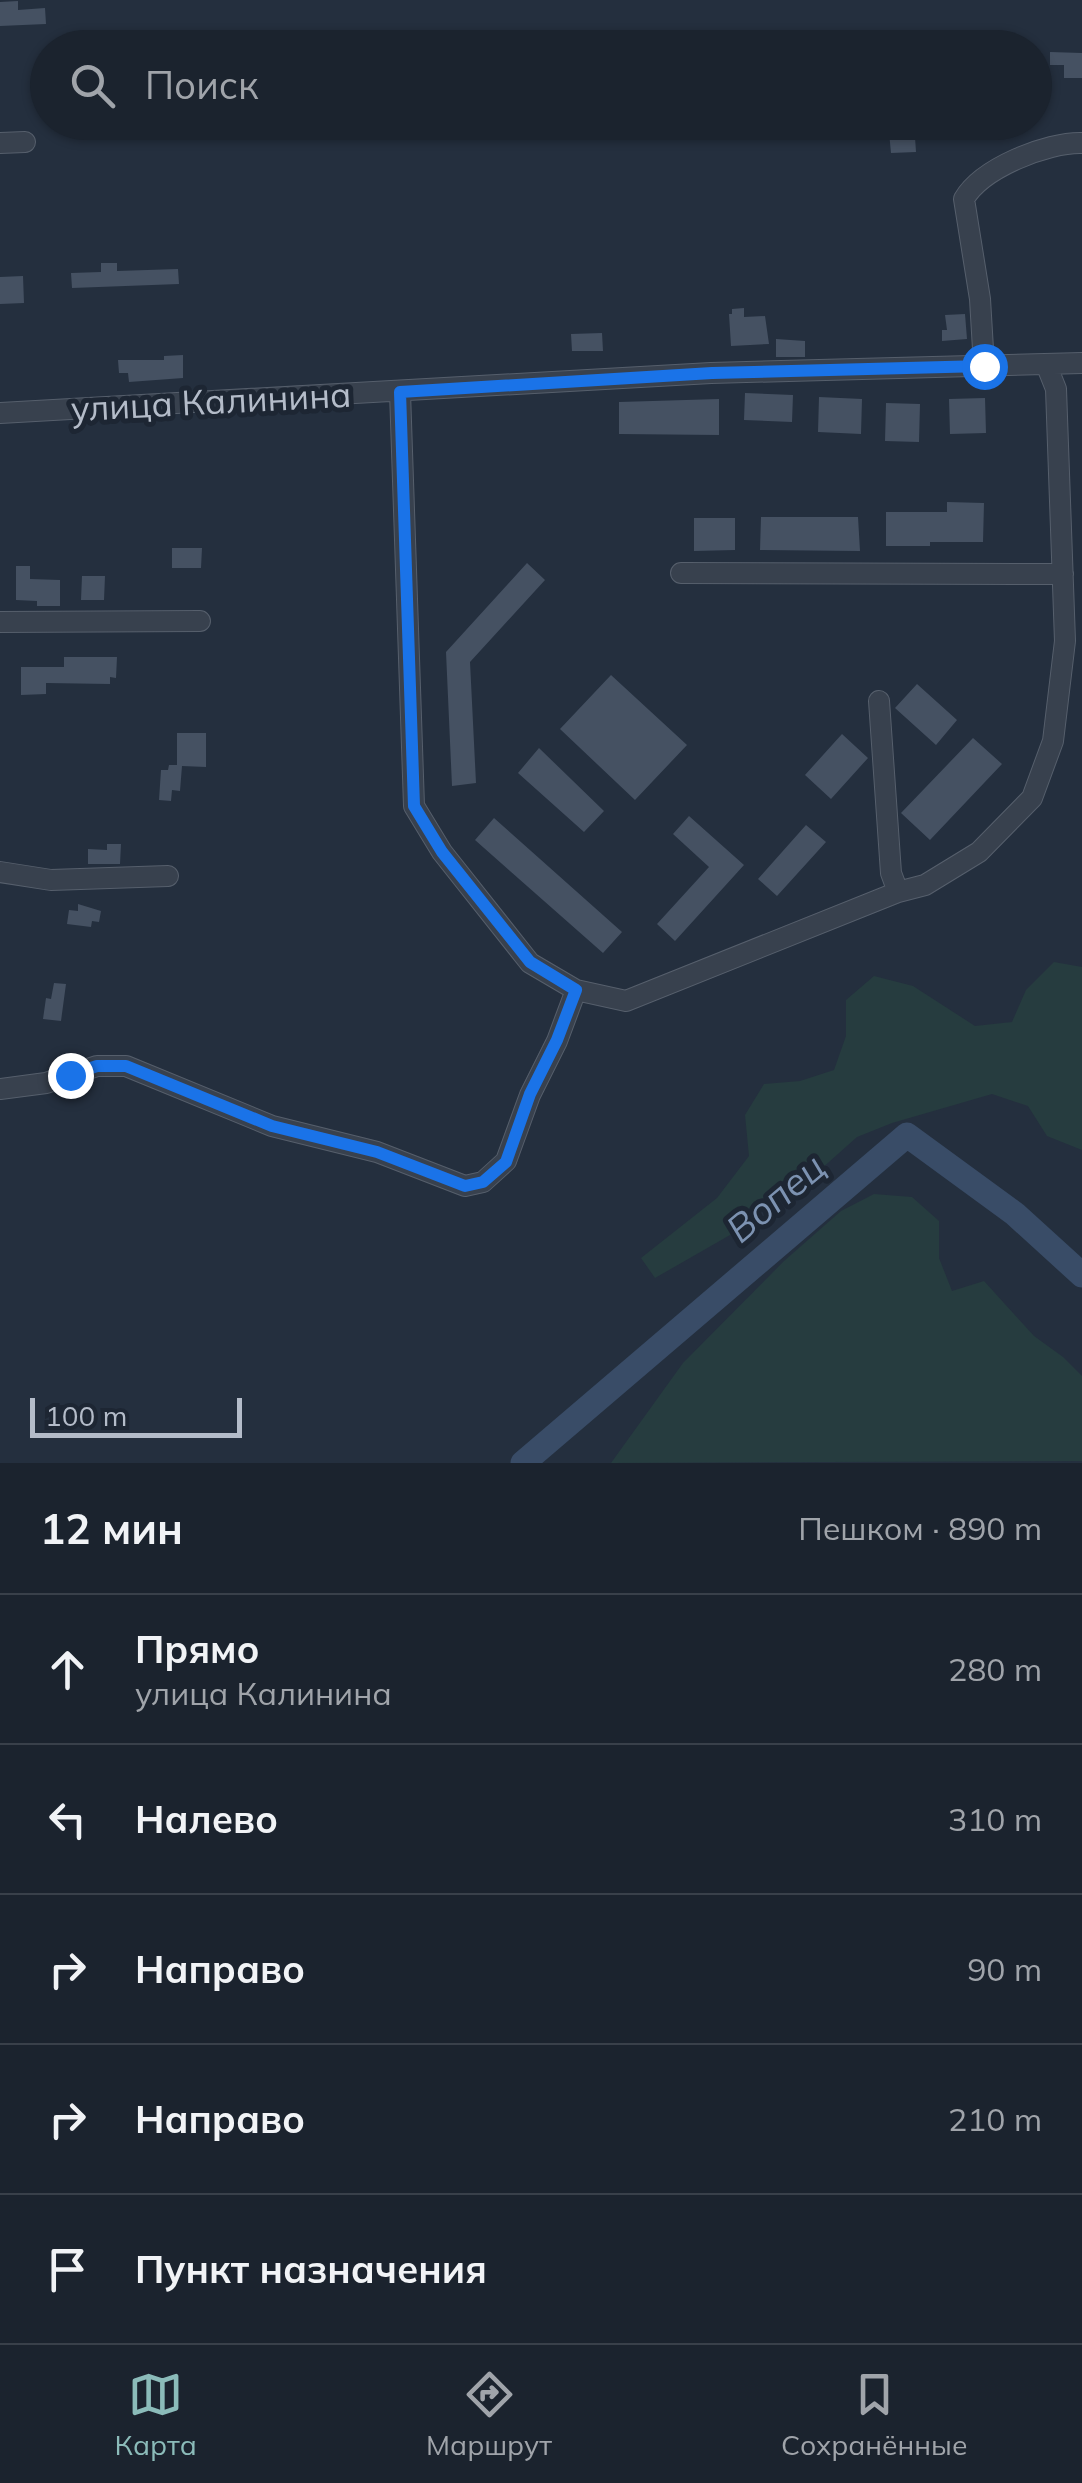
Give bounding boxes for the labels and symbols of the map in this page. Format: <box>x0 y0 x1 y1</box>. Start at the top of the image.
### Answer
route start <box>962 344 1008 390</box>
street label: улица Калинина <box>70 372 352 430</box>
route end <box>48 1053 94 1099</box>
water label: Вопец <box>716 1142 835 1253</box>
scale bar <box>30 1393 242 1438</box>

